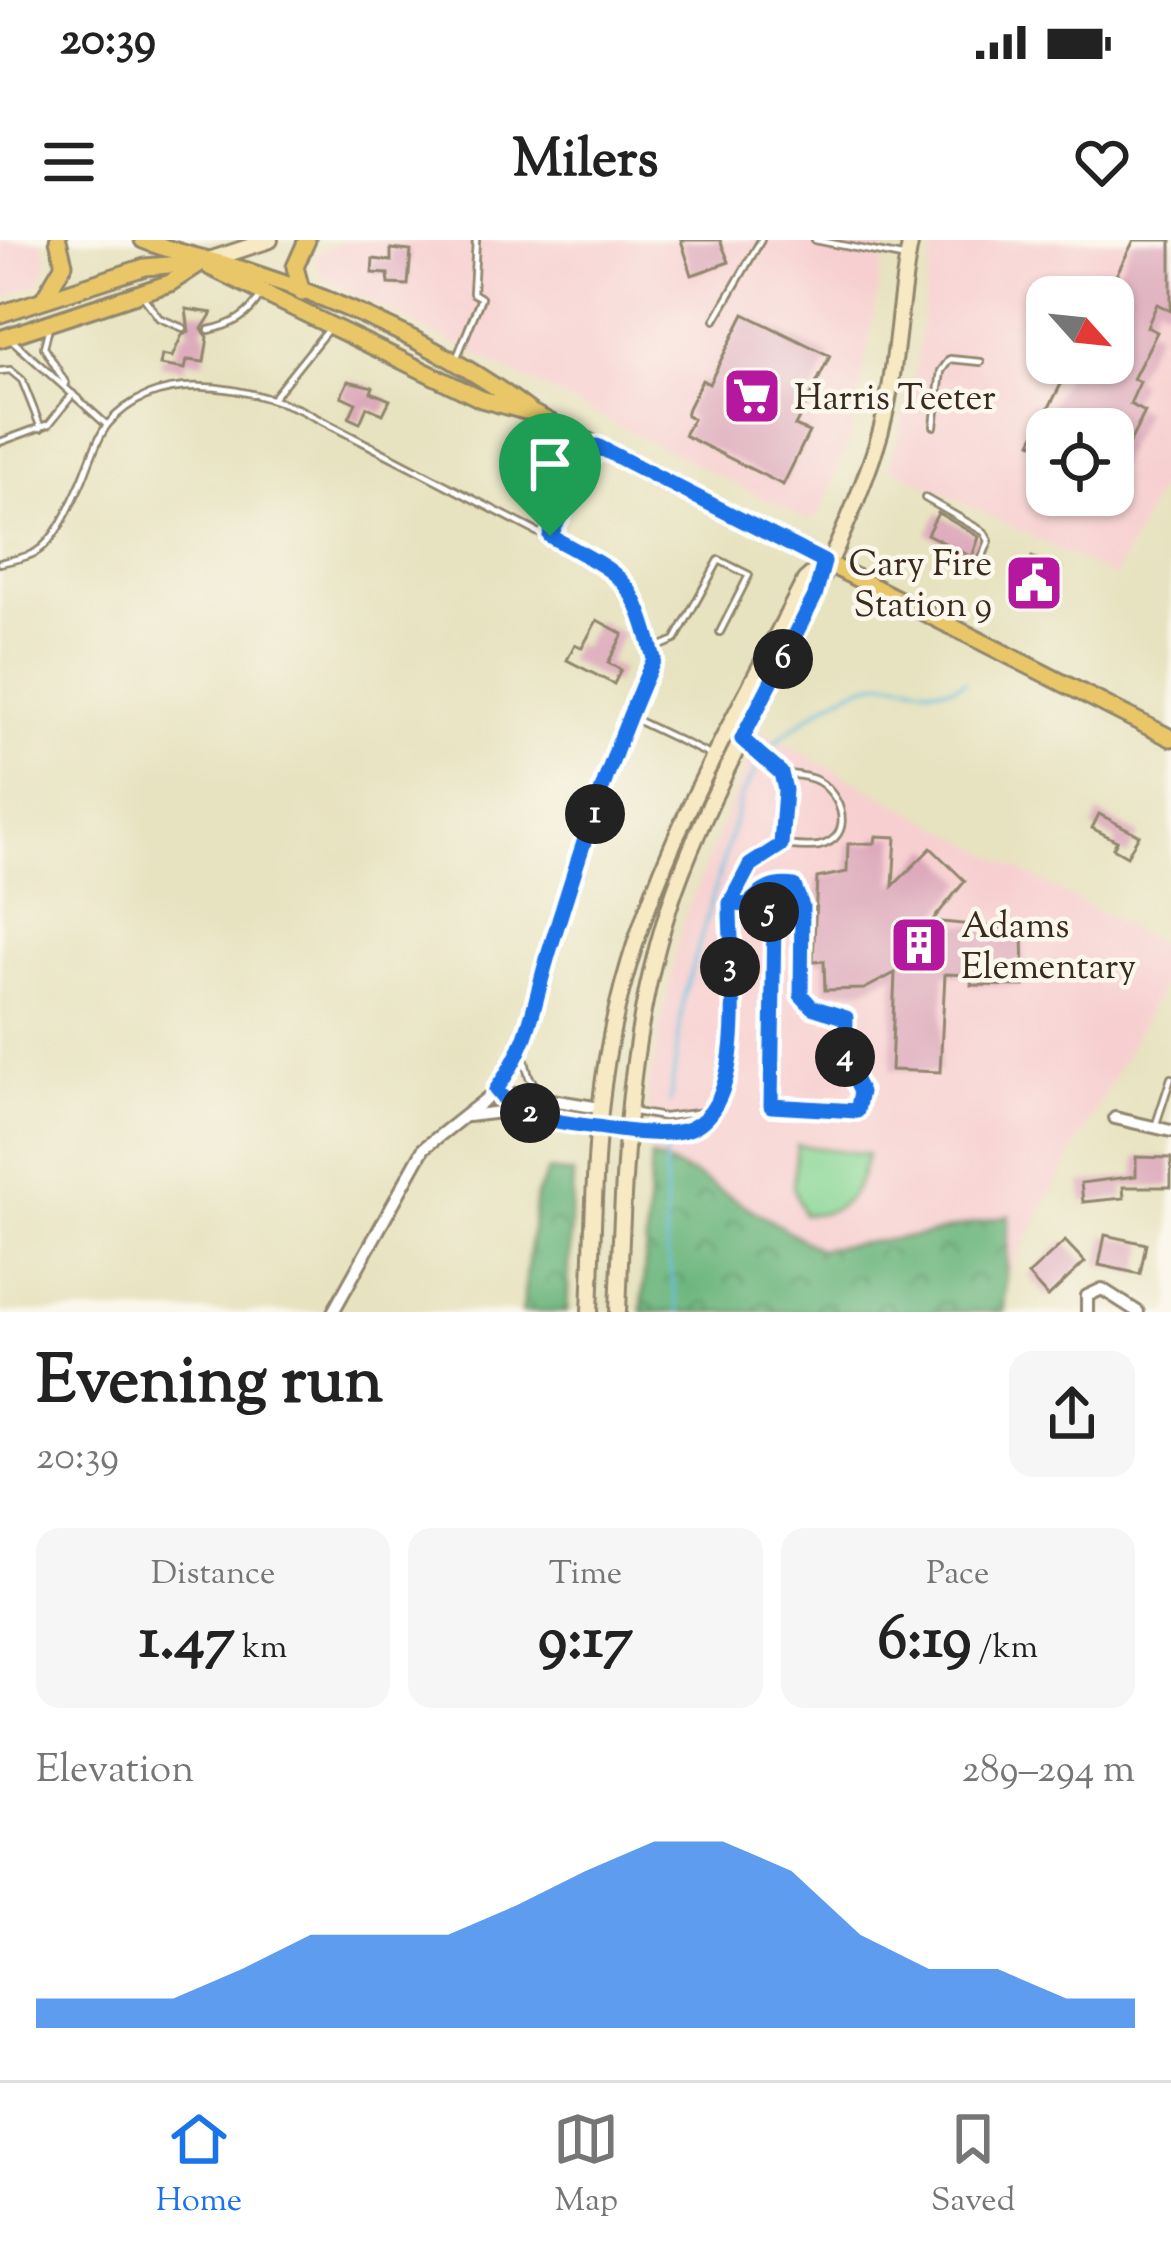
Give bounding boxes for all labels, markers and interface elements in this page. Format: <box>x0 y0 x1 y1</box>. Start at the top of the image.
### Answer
text: 20:39 <box>60 10 156 75</box>
text: Milers <box>512 123 659 201</box>
icon: menu <box>36 129 102 195</box>
icon: heart <box>1069 129 1135 195</box>
north arrow <box>1026 276 1134 384</box>
map controls <box>1026 276 1134 516</box>
supermarket icon: Harris Teeter <box>721 365 783 427</box>
place label: Harris Teeter <box>794 374 996 426</box>
button: locate <box>1026 408 1134 516</box>
pin <box>499 413 601 536</box>
icon: arrive <box>517 431 583 497</box>
place label: Cary Fire Station 9 <box>849 540 992 633</box>
public building icon: Cary Fire Station 9 <box>1003 552 1065 614</box>
pin: 6 <box>753 629 813 689</box>
text: 6 <box>775 635 791 683</box>
pin: 1 <box>565 784 625 844</box>
text: 1 <box>589 790 601 838</box>
pin: 5 <box>739 882 799 942</box>
text: 5 <box>763 888 775 936</box>
place label: Adams Elementary <box>961 902 1136 995</box>
building icon: Adams Elementary <box>888 914 950 976</box>
pin: 3 <box>700 937 760 997</box>
text: 3 <box>723 943 737 991</box>
pin: 4 <box>815 1027 875 1087</box>
text: 4 <box>837 1033 853 1081</box>
pin: 2 <box>500 1083 560 1143</box>
text: 2 <box>522 1089 538 1137</box>
text: Evening run <box>36 1338 383 1433</box>
button: share <box>1009 1351 1135 1477</box>
text: 20:39 <box>36 1431 119 1487</box>
text: Distance <box>151 1551 275 1599</box>
text: Time <box>549 1551 622 1599</box>
text: Pace <box>926 1551 989 1599</box>
text: 1.47 <box>139 1599 235 1686</box>
text: 9:17 <box>538 1599 633 1686</box>
text: 6:19 <box>878 1599 971 1686</box>
text: km <box>235 1625 287 1673</box>
text: /km <box>971 1625 1038 1673</box>
text: Elevation <box>36 1744 194 1800</box>
text: 289–294 m <box>962 1744 1135 1800</box>
tab: Home <box>156 2106 242 2226</box>
tab: Map <box>553 2106 619 2226</box>
tab: Saved <box>931 2106 1015 2226</box>

